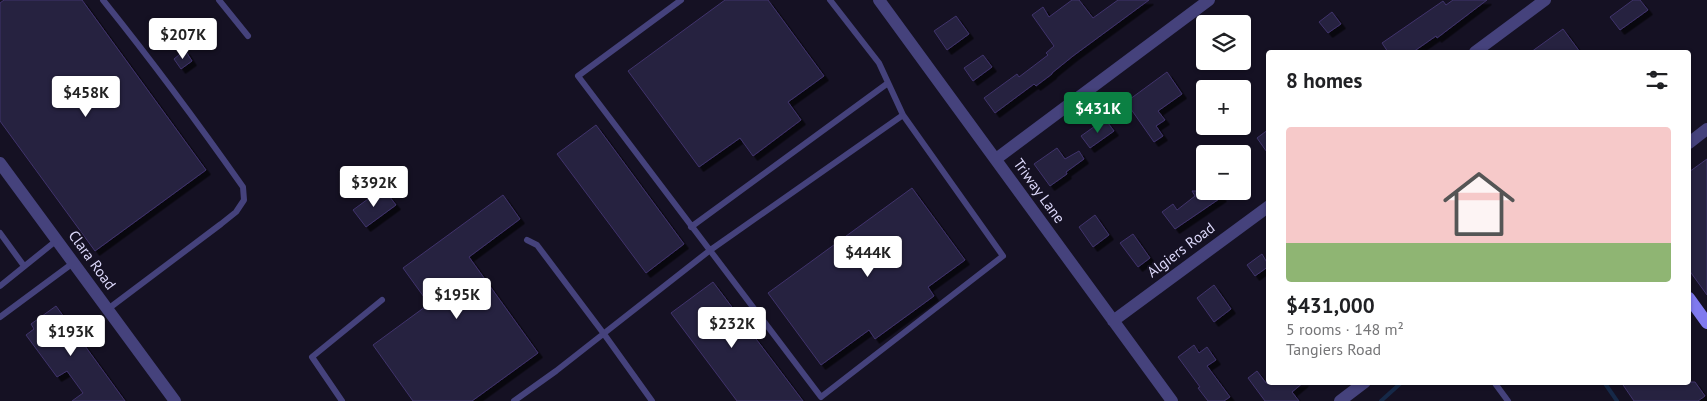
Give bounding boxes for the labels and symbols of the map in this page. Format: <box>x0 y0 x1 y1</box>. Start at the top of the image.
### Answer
pin: $207K <box>148 18 218 60</box>
pin: $458K <box>51 76 121 118</box>
pin: $431K <box>1063 92 1133 134</box>
street label: Triway Lane <box>1010 155 1069 227</box>
pin: $392K <box>339 166 409 208</box>
street label: Algiers Road <box>1143 218 1218 281</box>
street label: Clara Road <box>65 226 120 293</box>
pin: $444K <box>833 236 903 278</box>
pin: $195K <box>422 278 492 320</box>
pin: $232K <box>697 306 767 349</box>
pin: $193K <box>36 314 106 357</box>

